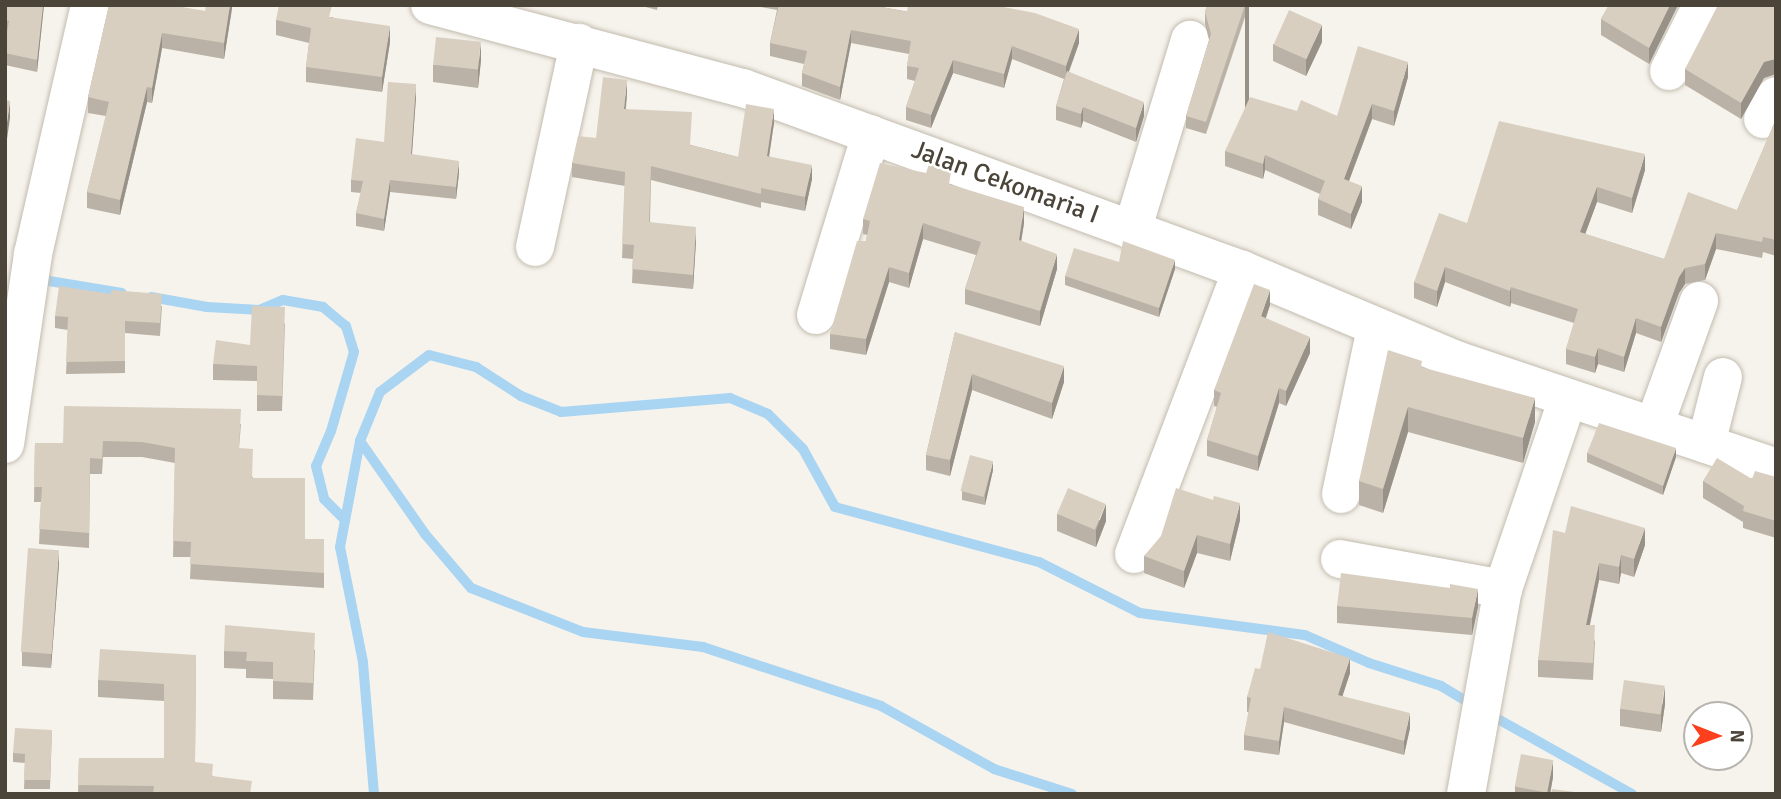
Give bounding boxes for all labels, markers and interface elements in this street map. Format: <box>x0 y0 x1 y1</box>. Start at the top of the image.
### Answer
street label: Jalan Cekomaria I <box>907 135 1103 231</box>
north arrow <box>1683 701 1753 771</box>
text: N <box>1725 730 1749 743</box>

